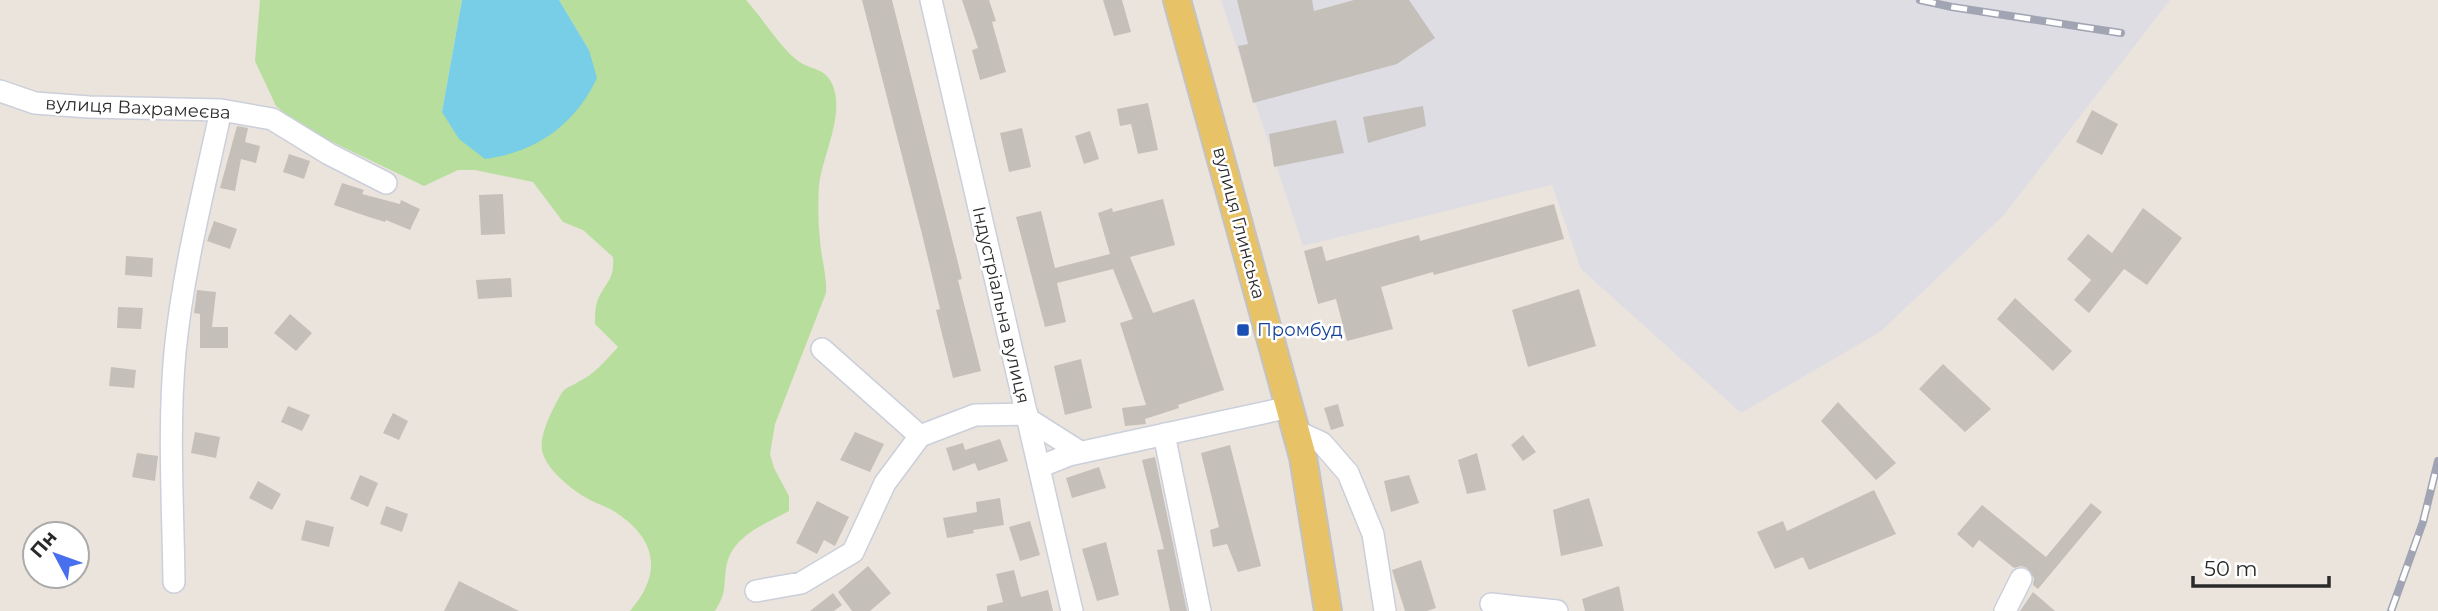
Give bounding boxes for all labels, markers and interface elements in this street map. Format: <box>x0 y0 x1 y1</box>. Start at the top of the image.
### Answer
street label: вулиця Вахрамеєва <box>45 92 231 124</box>
street label: вулиця Глинська <box>1208 144 1270 302</box>
street label: Індустріальна вулиця <box>968 204 1034 406</box>
place label: Промбуд <box>1257 319 1343 341</box>
marker: Промбуд <box>1235 322 1251 338</box>
north arrow <box>21 520 91 590</box>
text: Пн <box>25 526 62 563</box>
scale bar <box>2193 544 2330 588</box>
text: 50 m <box>2204 556 2258 581</box>

